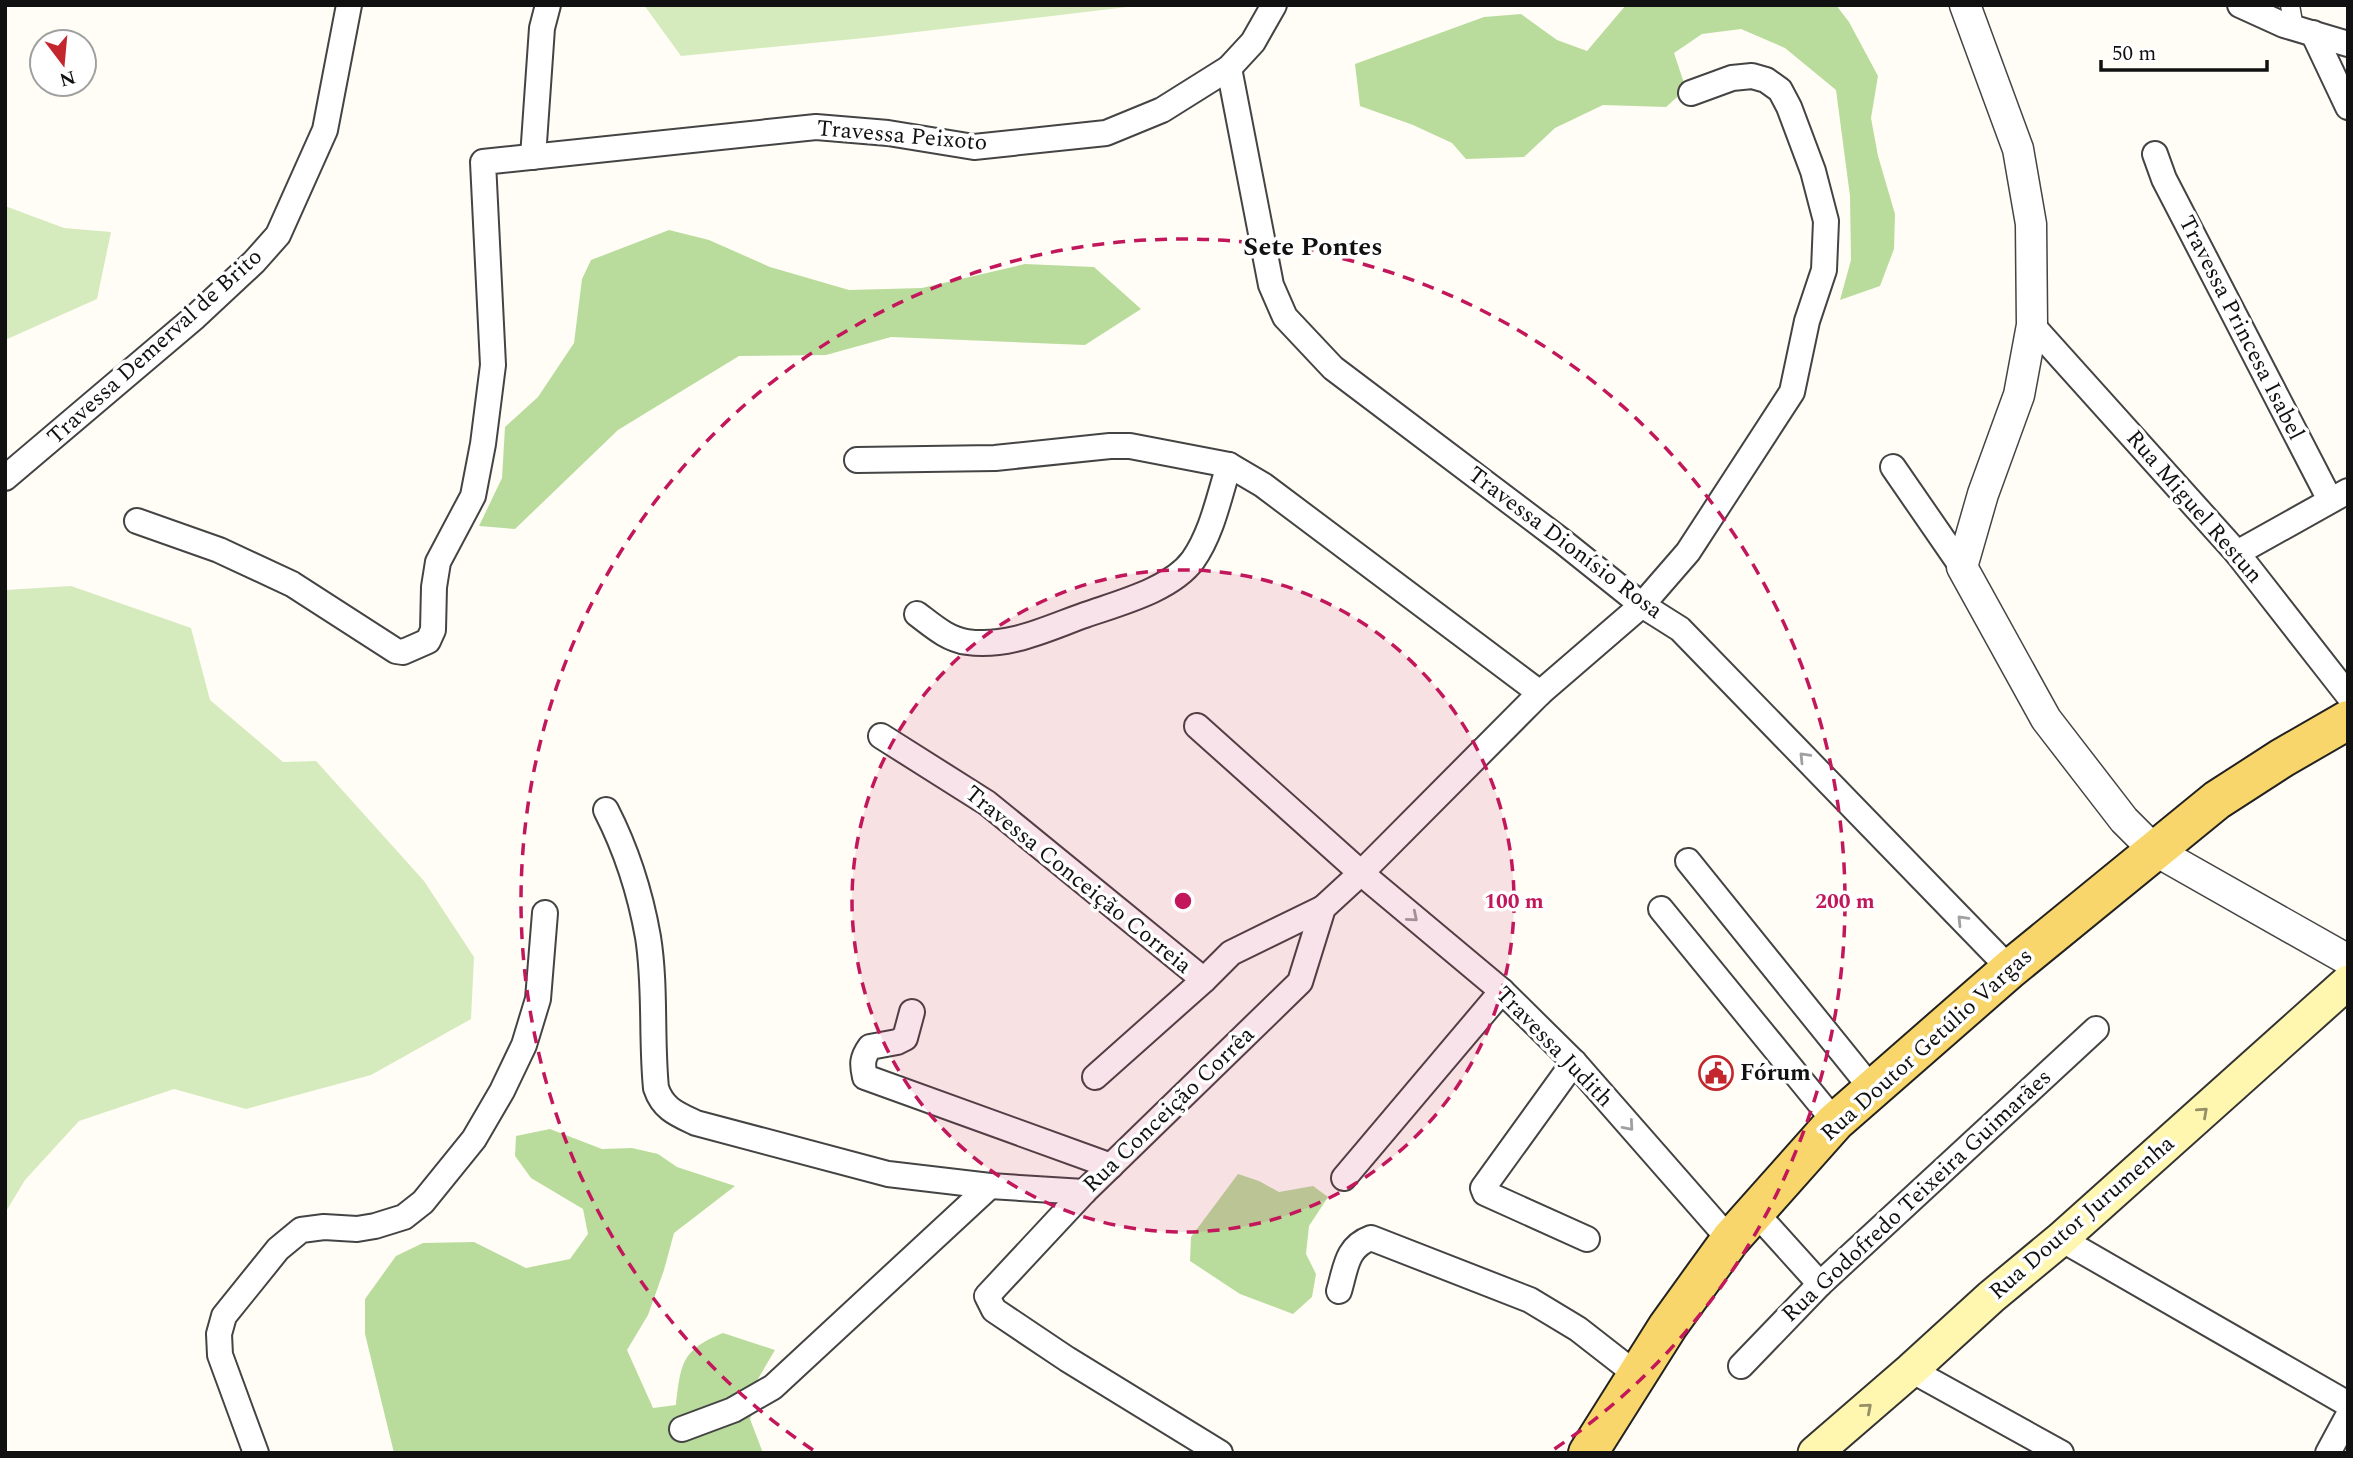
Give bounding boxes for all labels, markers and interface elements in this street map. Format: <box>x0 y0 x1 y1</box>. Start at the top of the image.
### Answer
north arrow <box>28 28 98 98</box>
scale bar <box>2101 28 2267 72</box>
text: 50 m <box>2112 38 2156 70</box>
text: N <box>56 62 79 94</box>
street label: Travessa Peixoto <box>815 111 989 161</box>
street label: Travessa Princesa Isabel <box>2169 209 2313 447</box>
district label: Sete Pontes <box>1243 227 1383 267</box>
street label: Travessa Demerval de Brito <box>39 240 271 454</box>
street label: Rua Miguel Restun <box>2117 422 2271 592</box>
street label: Travessa Dionísio Rosa <box>1460 458 1670 628</box>
one-way arrow <box>1799 752 1812 765</box>
street label: Travessa Conceição Correia <box>957 777 1199 983</box>
text: 100 m <box>1484 886 1544 918</box>
text: 200 m <box>1815 886 1875 918</box>
centre of rings <box>1171 889 1195 913</box>
one-way arrow <box>1405 909 1418 921</box>
one-way arrow <box>1958 916 1971 929</box>
street label: Rua Doutor Getúlio Vargas <box>1813 940 2041 1150</box>
street label: Travessa Judith <box>1487 978 1621 1116</box>
street label: Rua Conceição Corrêa <box>1075 1018 1263 1202</box>
public building icon: Fórum <box>1697 1054 1735 1092</box>
place label: Fórum <box>1740 1056 1811 1091</box>
street label: Rua Godofredo Teixeira Guimarães <box>1774 1061 2060 1331</box>
one-way arrow <box>2195 1108 2208 1120</box>
one-way arrow <box>1621 1118 1633 1131</box>
street label: Rua Doutor Jurumenha <box>1981 1127 2183 1309</box>
one-way arrow <box>1859 1404 1872 1416</box>

